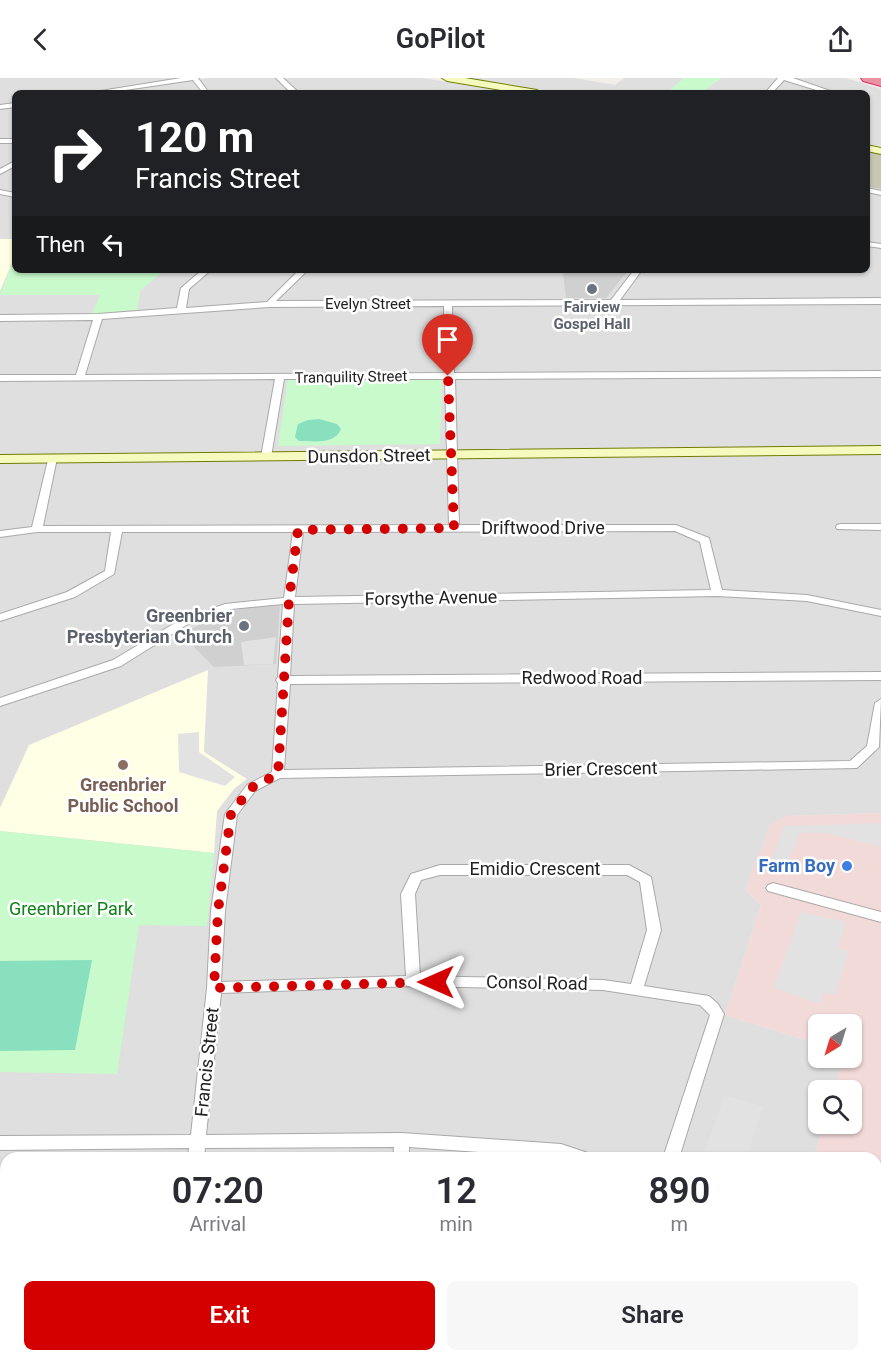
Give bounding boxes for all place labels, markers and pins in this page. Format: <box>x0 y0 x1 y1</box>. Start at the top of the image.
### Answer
marker: Fairview Gospel Hall <box>585 282 599 296</box>
place label: Fairview Gospel Hall <box>553 298 631 333</box>
pin <box>422 314 473 376</box>
place label: Greenbrier Presbyterian Church <box>67 605 232 647</box>
marker: Greenbrier Presbyterian Church <box>237 619 251 633</box>
marker: Greenbrier Public School <box>116 758 130 772</box>
place label: Greenbrier Public School <box>68 774 178 816</box>
place label: Farm Boy <box>759 855 836 876</box>
marker: Farm Boy <box>840 859 854 873</box>

